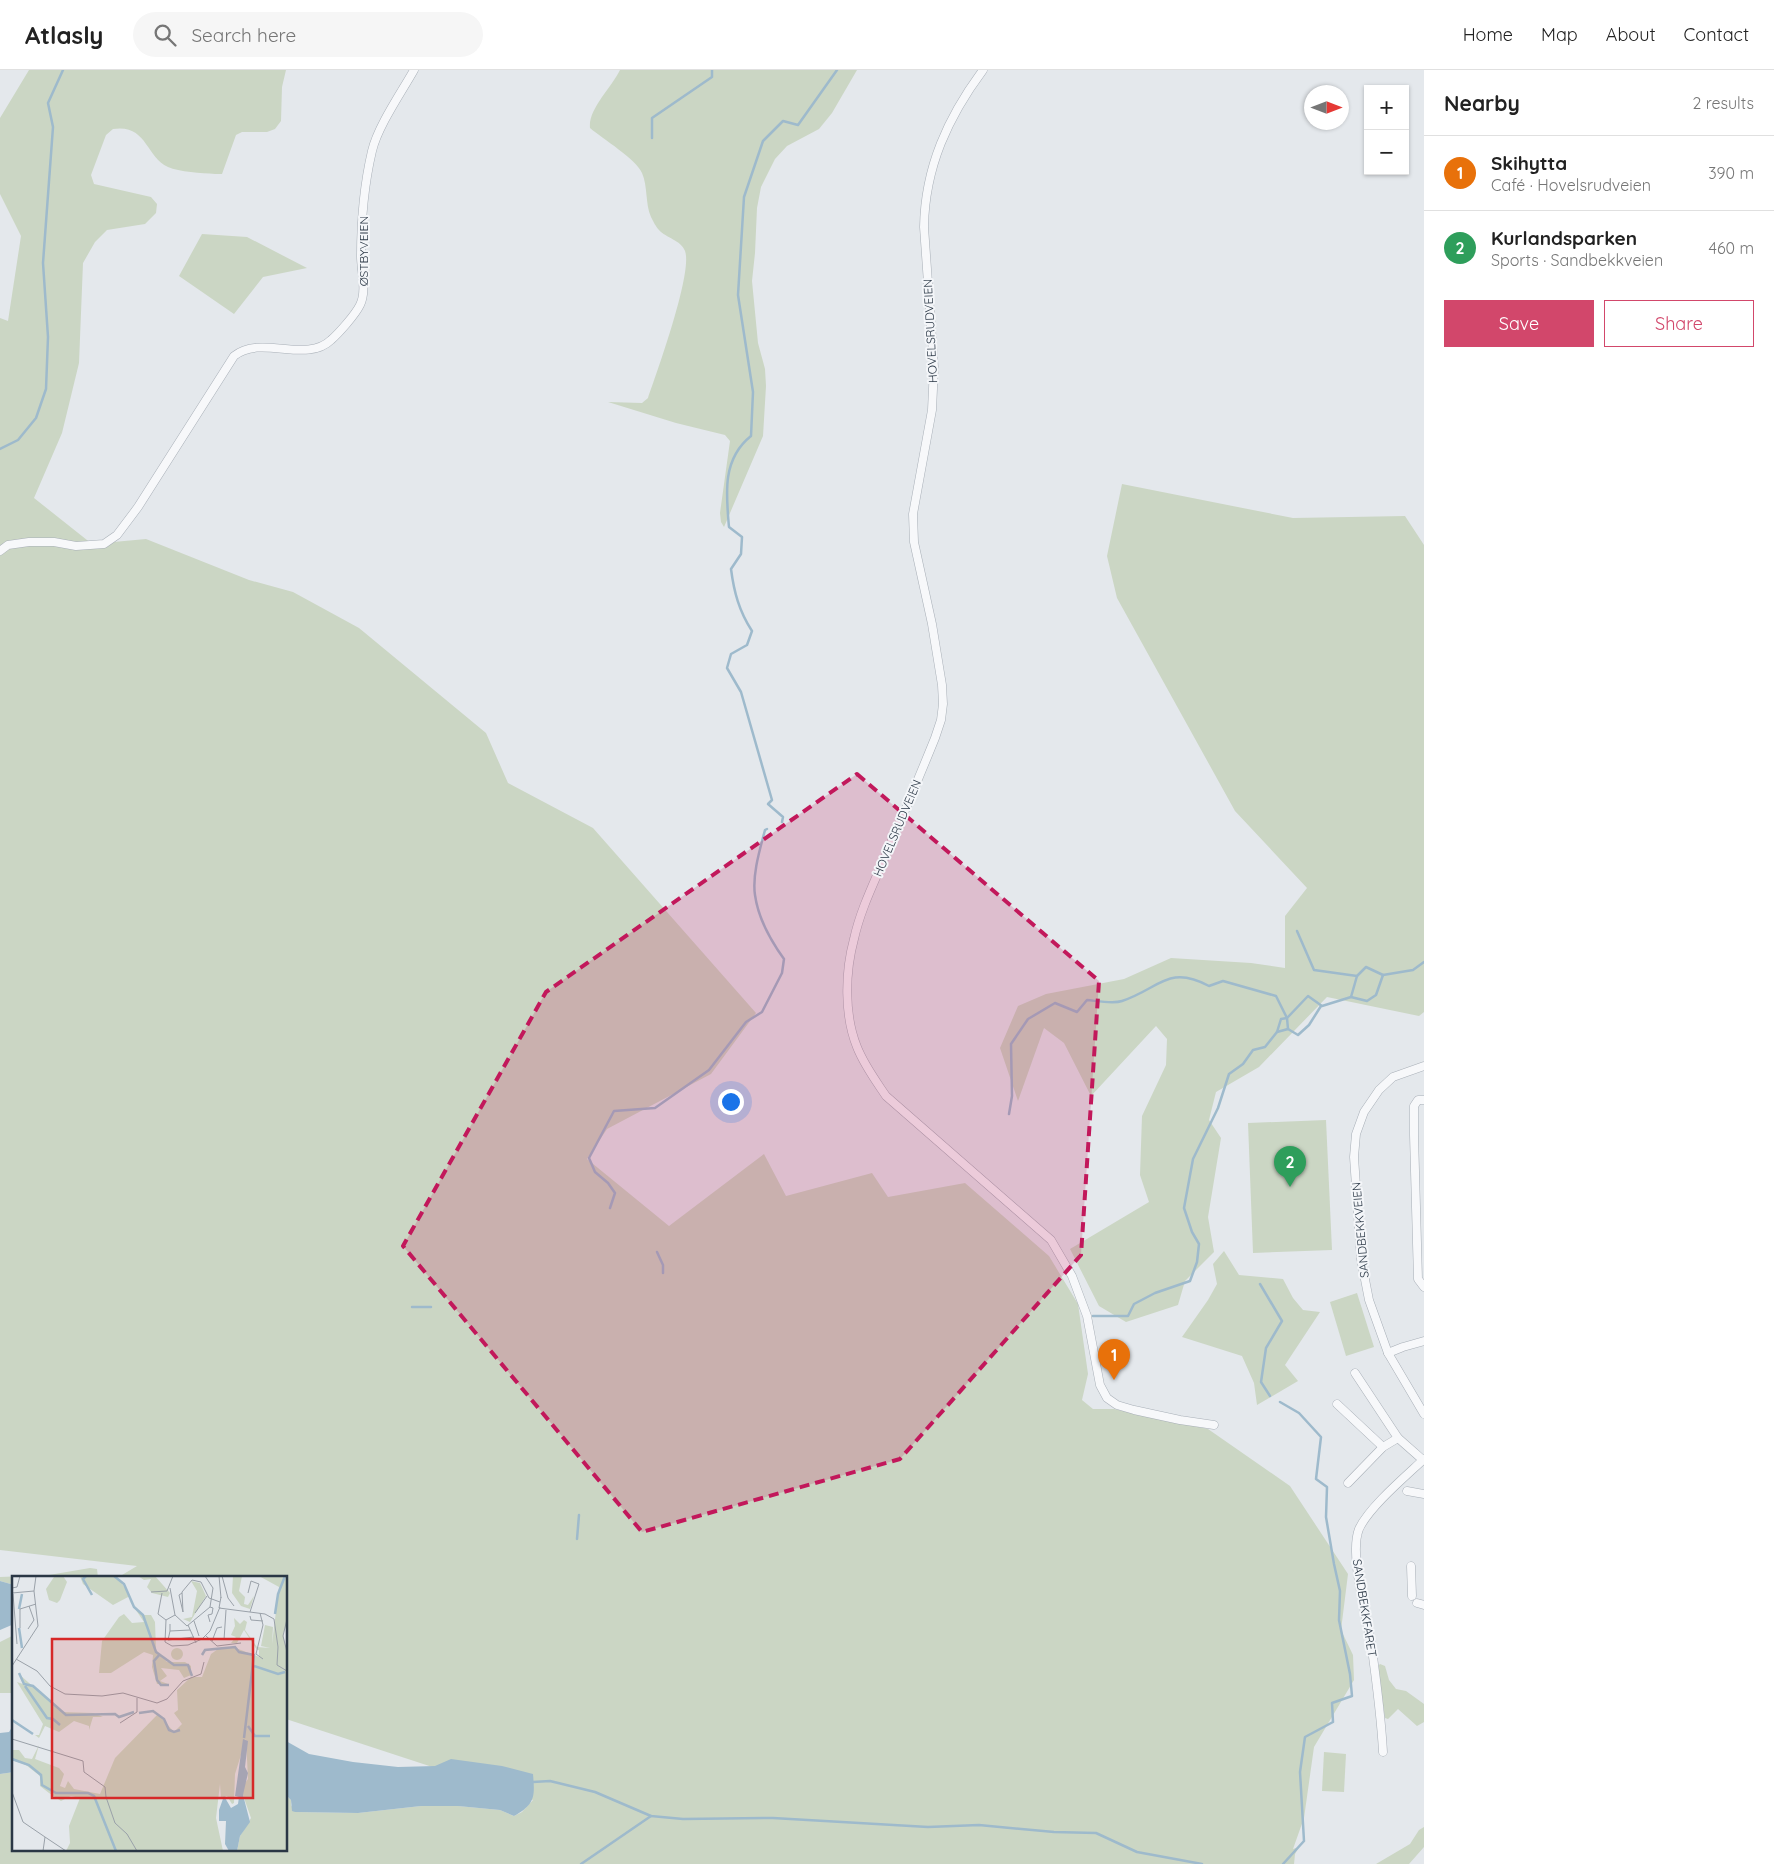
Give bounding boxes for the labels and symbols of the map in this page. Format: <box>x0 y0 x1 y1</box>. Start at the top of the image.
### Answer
north arrow <box>1304 85 1349 130</box>
street label: ØSTBYVEIEN <box>356 216 371 286</box>
street label: HOVELSRUDVEIEN <box>920 279 940 383</box>
street label: HOVELSRUDVEIEN <box>870 777 924 879</box>
your location <box>718 1089 744 1115</box>
pin: 2 <box>1274 1146 1306 1187</box>
street label: SANDBEKKVEIEN <box>1348 1182 1372 1278</box>
pin: 1 <box>1098 1339 1130 1380</box>
street label: SANDBEKKFARET <box>1350 1558 1380 1658</box>
inset map <box>12 1576 288 1852</box>

